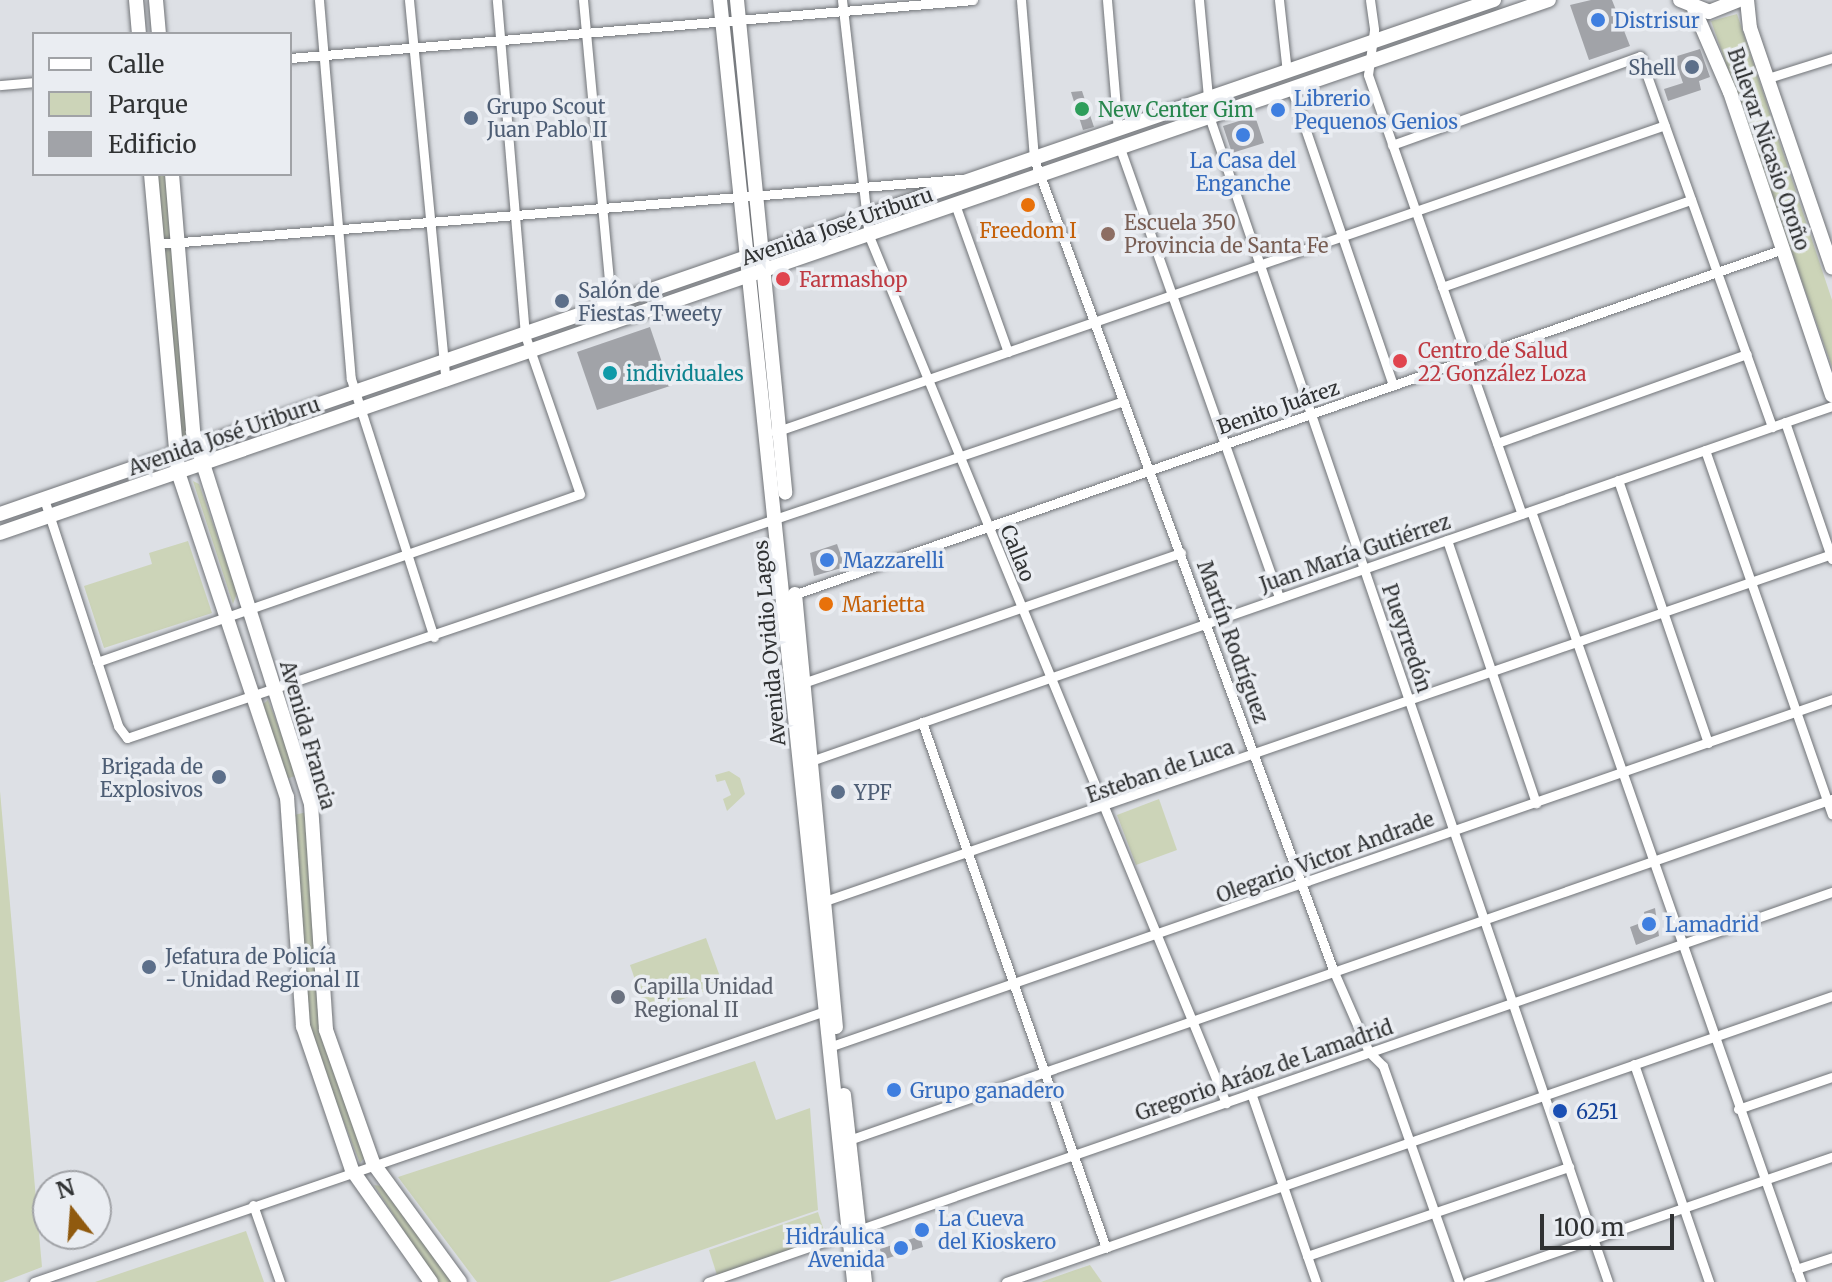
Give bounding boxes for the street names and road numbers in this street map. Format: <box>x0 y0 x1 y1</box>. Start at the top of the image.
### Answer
street label: Bulevar Nicasio Oroño <box>1723 45 1815 253</box>
street label: Avenida José Uriburu <box>738 182 936 270</box>
street label: Benito Juárez <box>1214 375 1342 439</box>
street label: Avenida José Uriburu <box>125 392 323 480</box>
street label: Juan María Gutiérrez <box>1257 509 1453 597</box>
street label: Callao <box>996 521 1040 585</box>
street label: Avenida Ovidio Lagos <box>748 539 790 747</box>
street label: Martín Rodríguez <box>1192 557 1274 727</box>
street label: Pueyrredón <box>1377 581 1437 695</box>
street label: Avenida Francia <box>275 658 341 812</box>
street label: Esteban de Luca <box>1083 735 1237 807</box>
street label: Olegario Victor Andrade <box>1213 806 1437 908</box>
street label: Gregorio Aráoz de Lamadrid <box>1132 1015 1396 1125</box>

